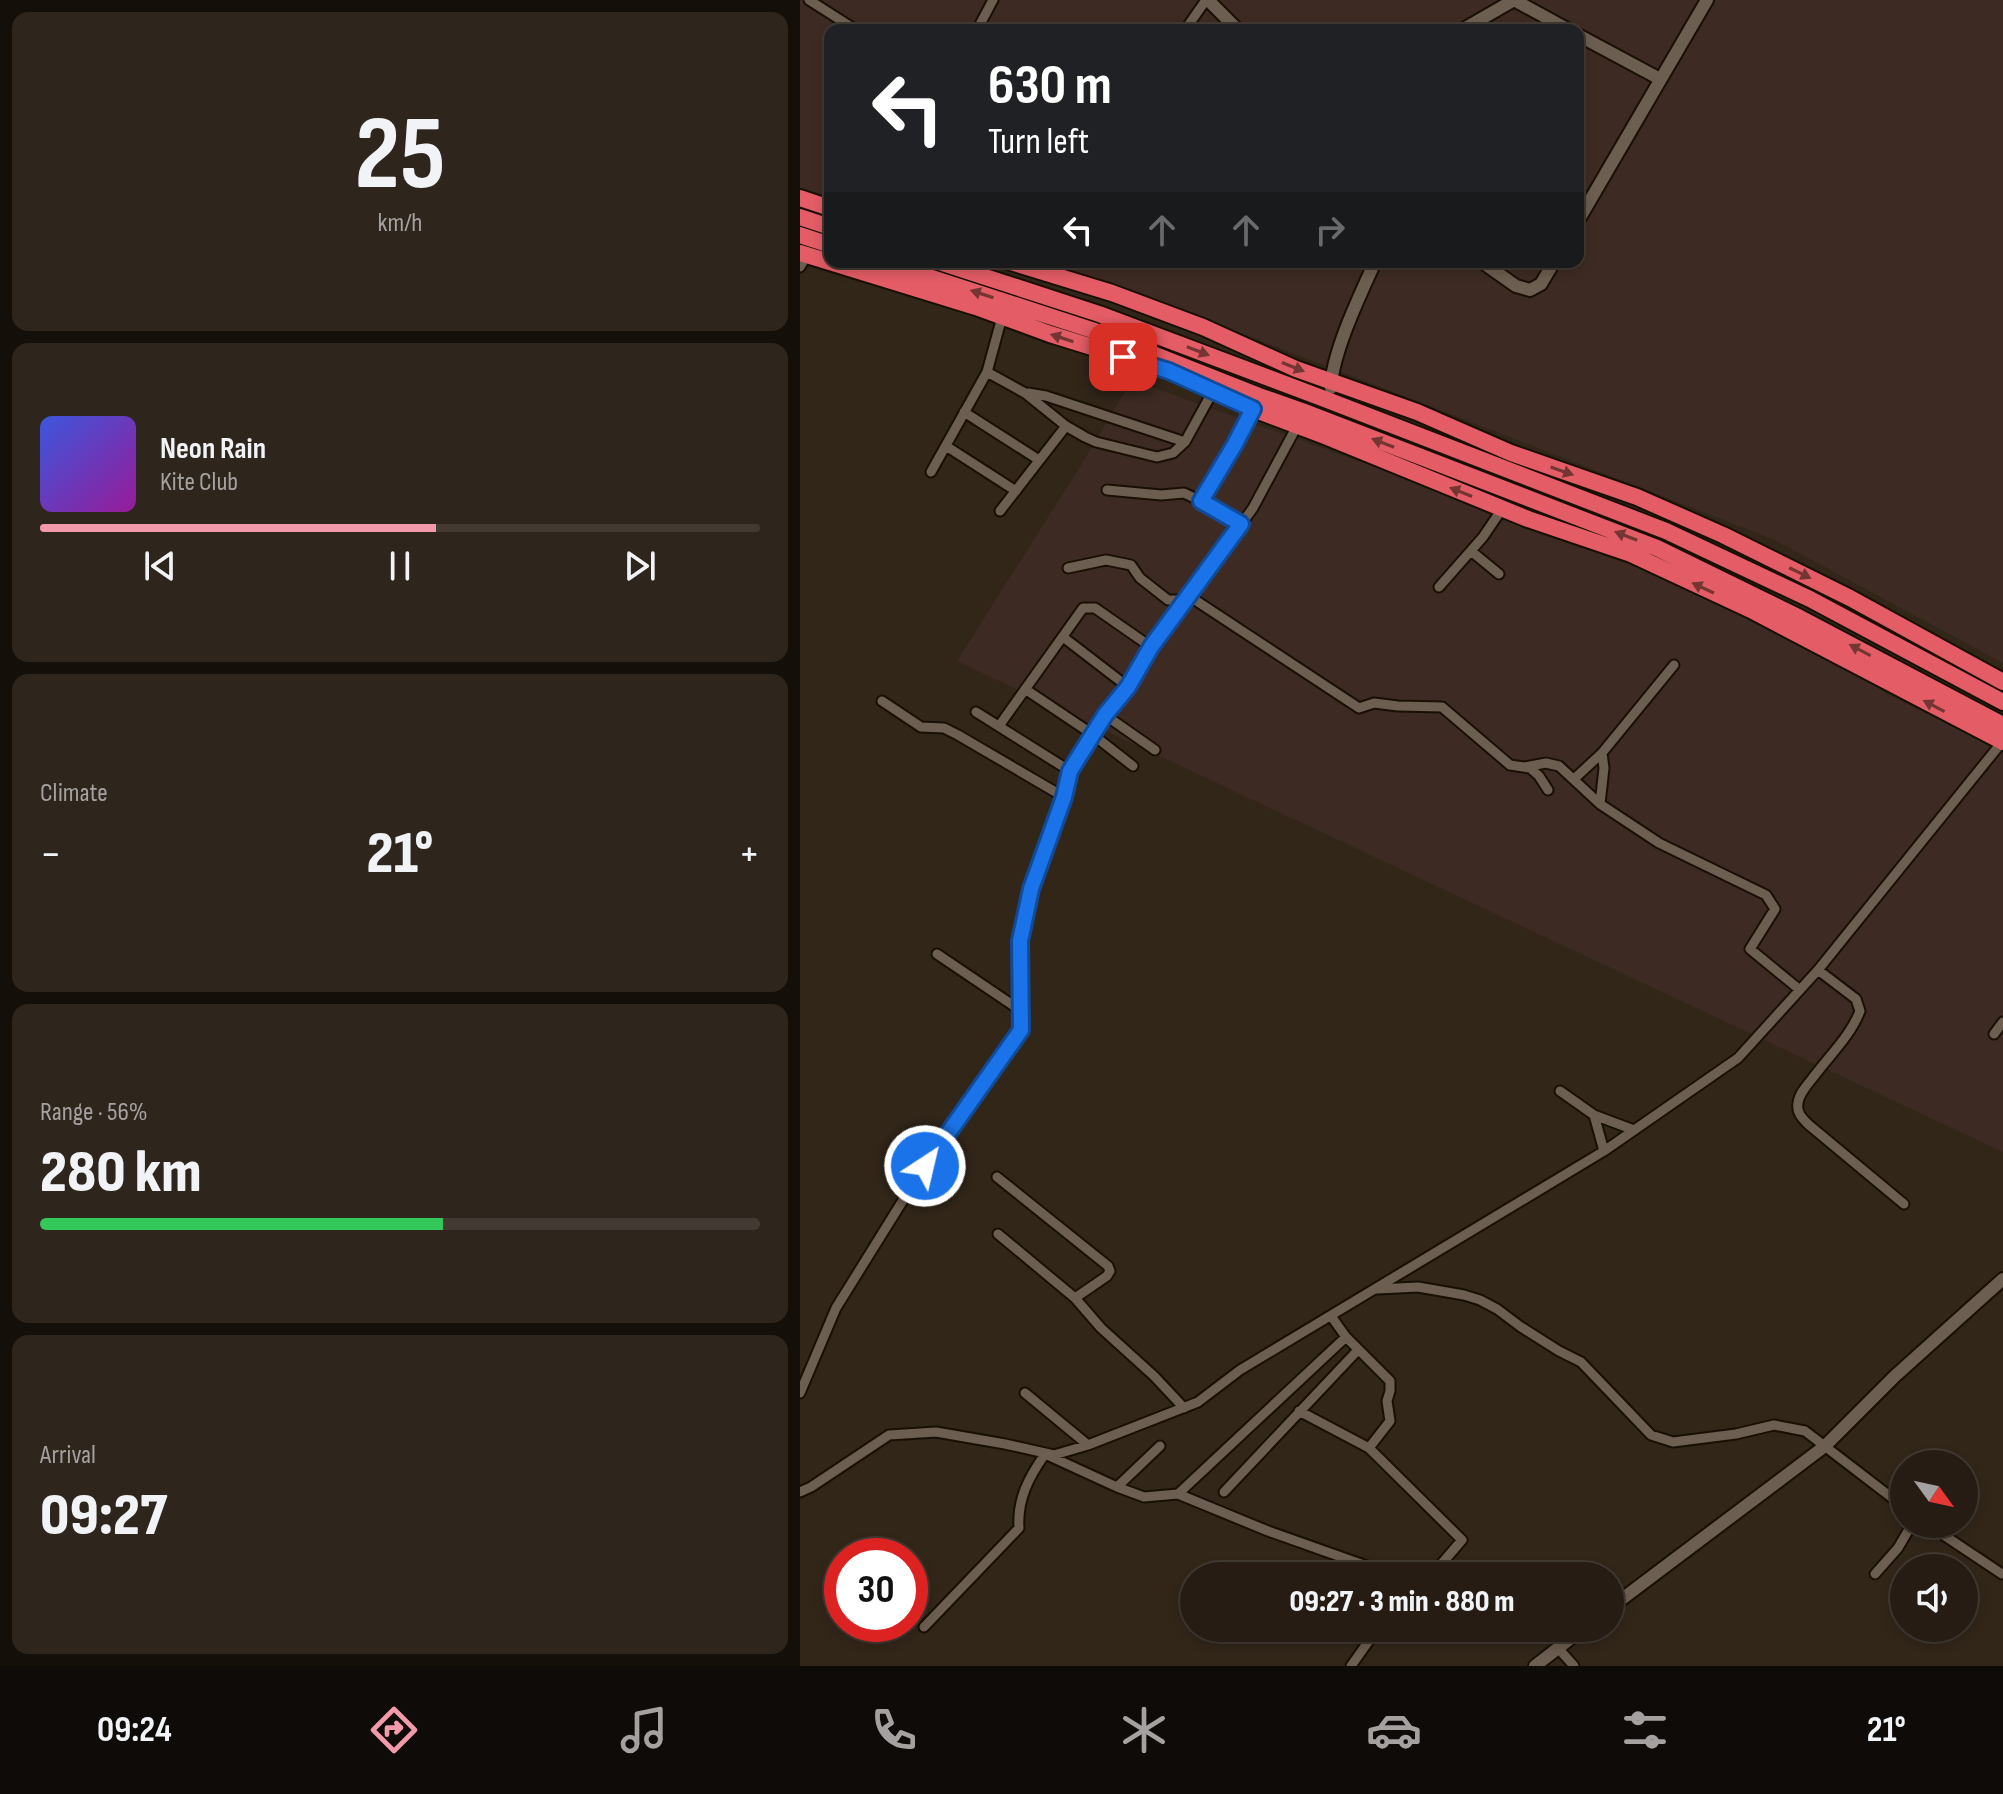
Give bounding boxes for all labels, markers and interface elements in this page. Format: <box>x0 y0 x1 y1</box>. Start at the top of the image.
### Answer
text: 630 m <box>988 53 1112 120</box>
icon: left <box>856 56 960 160</box>
text: 25 <box>354 93 446 218</box>
text: Turn left <box>988 121 1089 164</box>
text: km/h <box>378 208 422 239</box>
icon: left <box>1056 208 1100 252</box>
icon: ahead <box>1140 208 1184 252</box>
icon: ahead <box>1224 208 1268 252</box>
icon: right <box>1308 208 1352 252</box>
one-way arrow <box>970 288 994 300</box>
pin <box>1089 323 1157 391</box>
one-way arrow <box>1050 331 1074 343</box>
icon: arrive <box>1101 335 1145 379</box>
one-way arrow <box>1186 345 1210 358</box>
one-way arrow <box>1281 361 1305 374</box>
text: Neon Rain <box>160 431 266 467</box>
one-way arrow <box>1371 436 1395 449</box>
one-way arrow <box>1550 465 1574 477</box>
text: Kite Club <box>160 467 238 498</box>
one-way arrow <box>1449 486 1473 499</box>
one-way arrow <box>1614 529 1638 542</box>
icon: previous <box>138 544 182 588</box>
icon: pause <box>378 544 422 588</box>
icon: next <box>618 544 662 588</box>
one-way arrow <box>1789 567 1812 580</box>
one-way arrow <box>1691 581 1714 594</box>
one-way arrow <box>1848 643 1871 656</box>
one-way arrow <box>1923 699 1945 713</box>
text: Climate <box>40 778 108 809</box>
text: 21° <box>367 818 433 890</box>
text: − <box>40 828 62 881</box>
text: + <box>738 828 760 881</box>
text: Range · 56% <box>40 1097 148 1128</box>
position arrow <box>883 1124 967 1208</box>
text: 280 km <box>40 1137 202 1209</box>
text: Arrival <box>40 1440 96 1471</box>
north arrow <box>1890 1450 1978 1538</box>
map controls <box>1890 1450 1978 1642</box>
text: 09:27 <box>40 1480 167 1552</box>
speed limit sign: 30 <box>824 1538 928 1642</box>
button: sound <box>1890 1554 1978 1642</box>
text: 09:27 · 3 min · 880 m <box>1290 1584 1514 1620</box>
icon: directions <box>366 1702 422 1758</box>
icon: music <box>616 1702 672 1758</box>
icon: phone <box>866 1702 922 1758</box>
icon: climate <box>1116 1702 1172 1758</box>
icon: car <box>1366 1702 1422 1758</box>
icon: filters <box>1617 1702 1673 1758</box>
text: 09:24 <box>97 1709 172 1752</box>
text: 21° <box>1867 1709 1906 1752</box>

